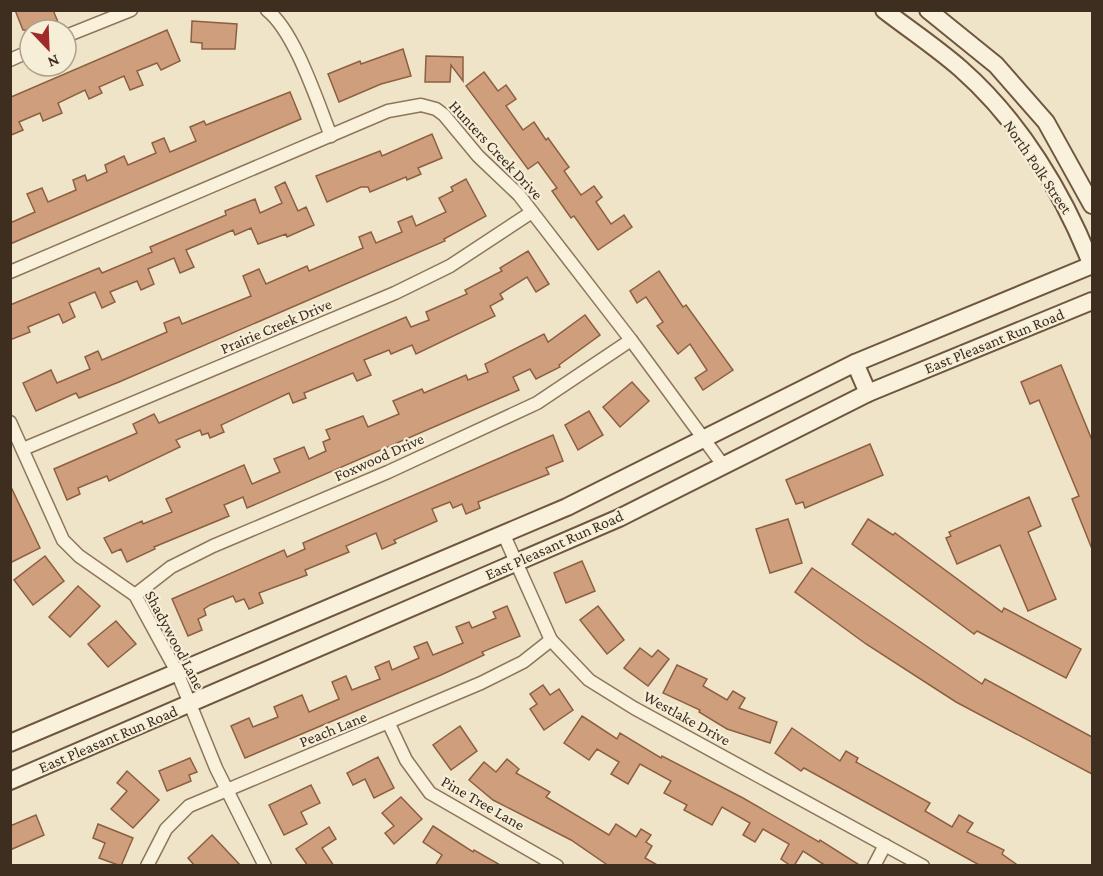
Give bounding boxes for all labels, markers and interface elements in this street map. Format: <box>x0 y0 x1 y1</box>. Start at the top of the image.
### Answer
north arrow <box>18 18 78 78</box>
text: N <box>45 51 62 71</box>
street label: Hunters Creek Drive <box>446 97 546 203</box>
street label: North Polk Street <box>1000 117 1076 217</box>
street label: Prairie Creek Drive <box>218 295 334 357</box>
street label: East Pleasant Run Road <box>922 305 1067 377</box>
street label: Foxwood Drive <box>332 430 426 484</box>
street label: East Pleasant Run Road <box>482 507 626 583</box>
street label: Shadywood Lane <box>141 588 208 693</box>
street label: Westlake Drive <box>641 687 733 749</box>
street label: East Pleasant Run Road <box>36 702 180 776</box>
street label: Peach Lane <box>297 708 369 750</box>
street label: Pine Tree Lane <box>438 772 528 834</box>

